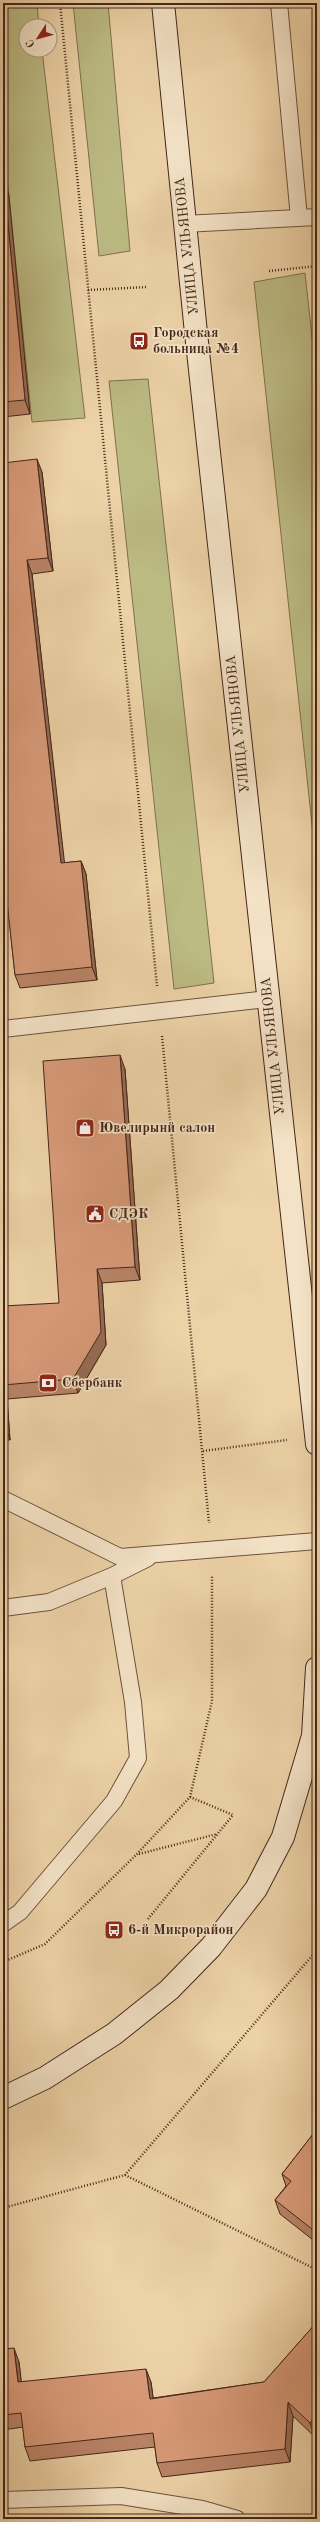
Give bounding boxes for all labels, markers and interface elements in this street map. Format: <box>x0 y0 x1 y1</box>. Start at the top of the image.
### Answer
north arrow <box>18 18 58 58</box>
text: С <box>25 37 38 49</box>
street label: УЛИЦА УЛЬЯНОВА <box>173 176 201 316</box>
place label: Городская больница №4 <box>153 326 239 356</box>
bus stop icon: Городская больница №4 <box>128 330 150 352</box>
street label: УЛИЦА УЛЬЯНОВА <box>224 654 252 794</box>
street label: УЛИЦА УЛЬЯНОВА <box>259 976 287 1116</box>
shop icon: Ювелирынй салон <box>74 1117 96 1139</box>
place label: Ювелирынй салон <box>99 1121 215 1135</box>
public building icon: СДЭК <box>84 1203 106 1225</box>
place label: СДЭК <box>109 1207 149 1221</box>
bank icon: Сбербанк <box>37 1372 59 1394</box>
place label: Сбербанк <box>62 1376 123 1390</box>
bus stop icon: 6-й Микрорайон <box>103 1919 125 1941</box>
place label: 6-й Микрорайон <box>128 1923 234 1937</box>

